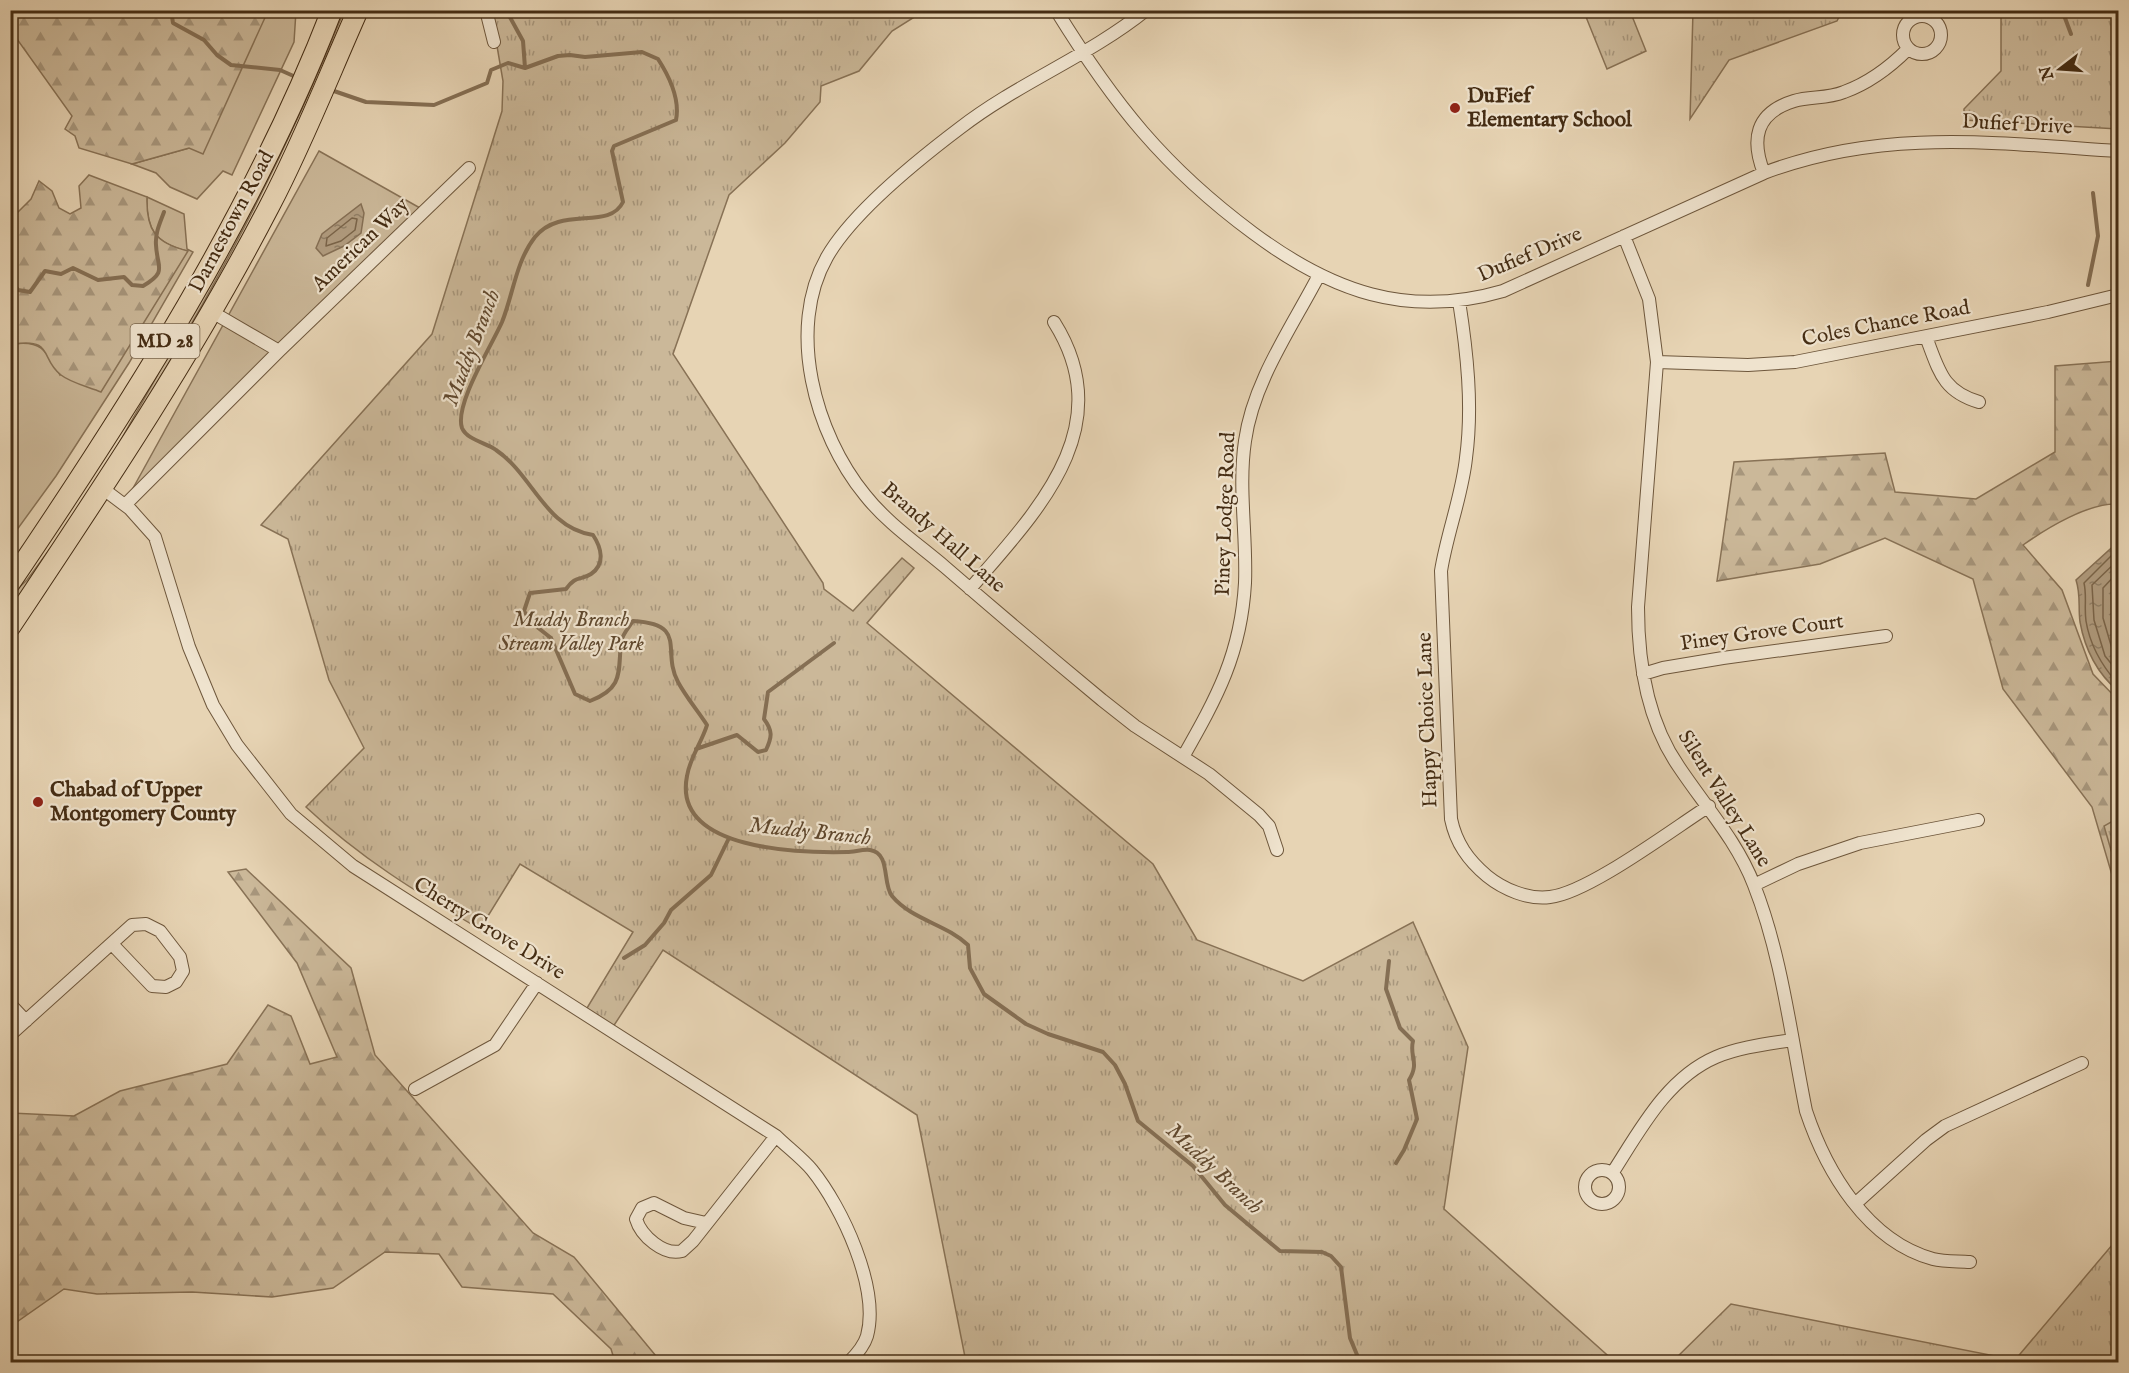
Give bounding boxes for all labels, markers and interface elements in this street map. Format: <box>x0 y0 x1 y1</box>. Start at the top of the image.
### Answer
north arrow <box>2030 39 2090 99</box>
text: N <box>2036 63 2059 83</box>
place label: DuFief Elementary School <box>1467 83 1633 134</box>
marker: DuFief Elementary School <box>1448 101 1462 115</box>
street label: Dufief Drive <box>1961 109 2073 141</box>
street label: Darnestown Road <box>183 146 281 298</box>
street label: American Way <box>306 191 416 299</box>
street label: Dufief Drive <box>1474 221 1587 289</box>
water label: Muddy Branch <box>437 286 507 410</box>
street label: Coles Chance Road <box>1800 294 1973 354</box>
road number: MD 28 <box>130 324 200 358</box>
street label: Piney Lodge Road <box>1210 431 1242 597</box>
street label: Brandy Hall Lane <box>875 477 1011 600</box>
park label: Muddy Branch Stream Valley Park <box>498 607 644 658</box>
street label: Piney Grove Court <box>1679 608 1845 658</box>
street label: Happy Choice Lane <box>1411 631 1445 808</box>
street label: Silent Valley Lane <box>1671 725 1777 873</box>
place label: Chabad of Upper Montgomery County <box>50 777 237 828</box>
marker: Chabad of Upper Montgomery County <box>31 795 45 809</box>
water label: Muddy Branch <box>748 812 872 852</box>
street label: Cherry Grove Drive <box>408 871 570 987</box>
water label: Muddy Branch <box>1160 1117 1268 1221</box>

